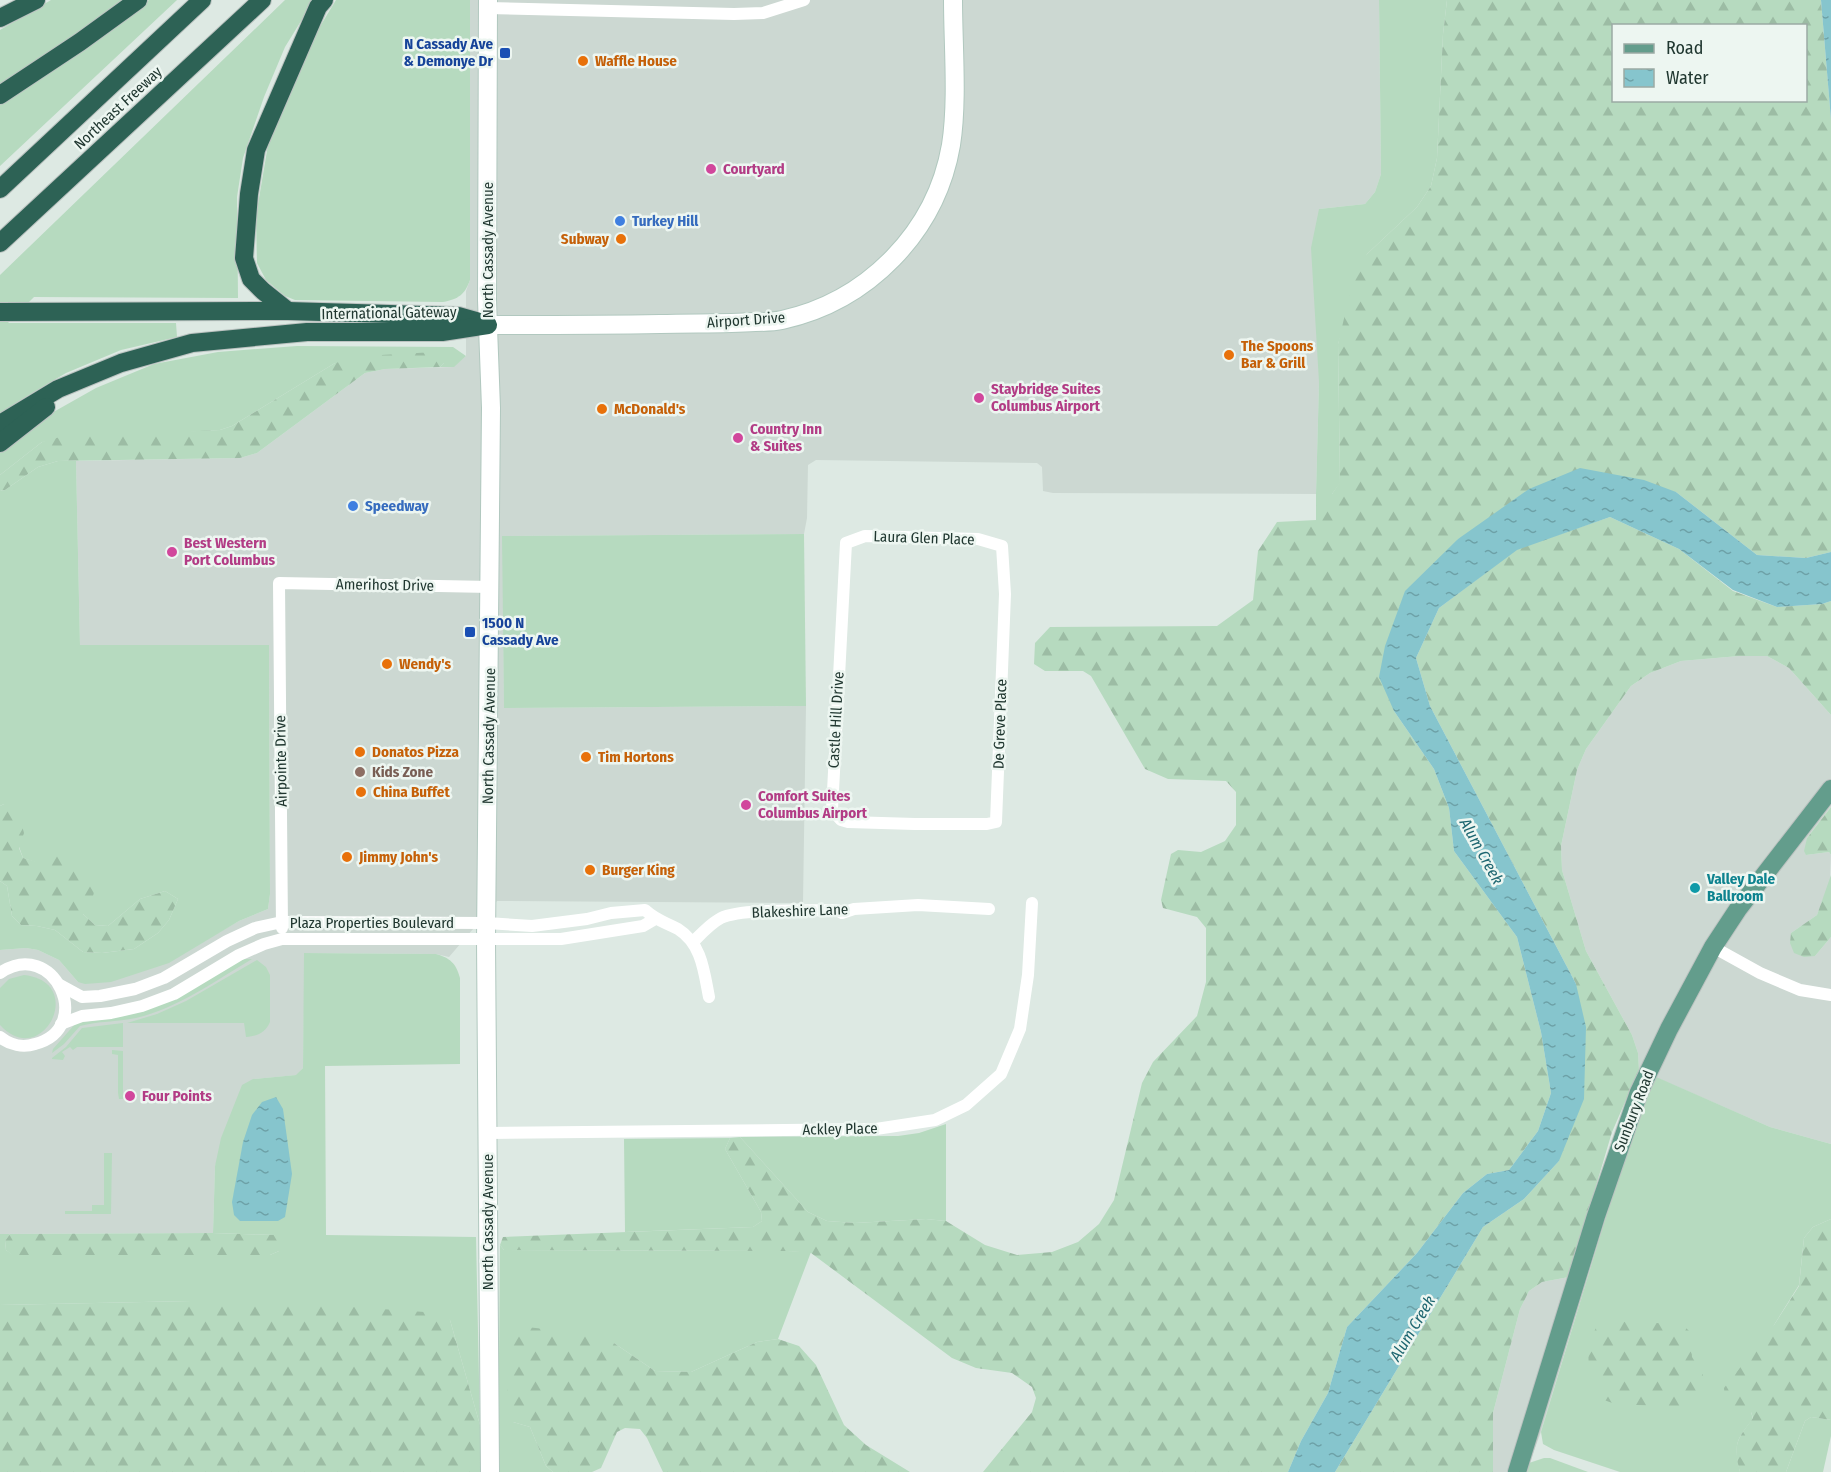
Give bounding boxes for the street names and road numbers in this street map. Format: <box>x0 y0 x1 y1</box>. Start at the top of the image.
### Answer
street label: Northeast Freeway <box>70 62 166 153</box>
street label: North Cassady Avenue <box>479 182 497 318</box>
street label: International Gateway <box>321 303 457 323</box>
street label: Airport Drive <box>706 308 786 332</box>
street label: Laura Glen Place <box>873 527 975 549</box>
street label: Amerihost Drive <box>336 575 434 595</box>
street label: North Cassady Avenue <box>479 668 499 804</box>
street label: Castle Hill Drive <box>824 671 848 769</box>
street label: De Greve Place <box>989 678 1011 770</box>
street label: Airpointe Drive <box>271 715 291 807</box>
street label: Blakeshire Lane <box>751 900 849 922</box>
street label: Plaza Properties Boulevard <box>290 914 454 932</box>
street label: Sunbury Road <box>1610 1068 1658 1154</box>
street label: Ackley Place <box>802 1119 878 1139</box>
street label: North Cassady Avenue <box>479 1154 497 1290</box>

